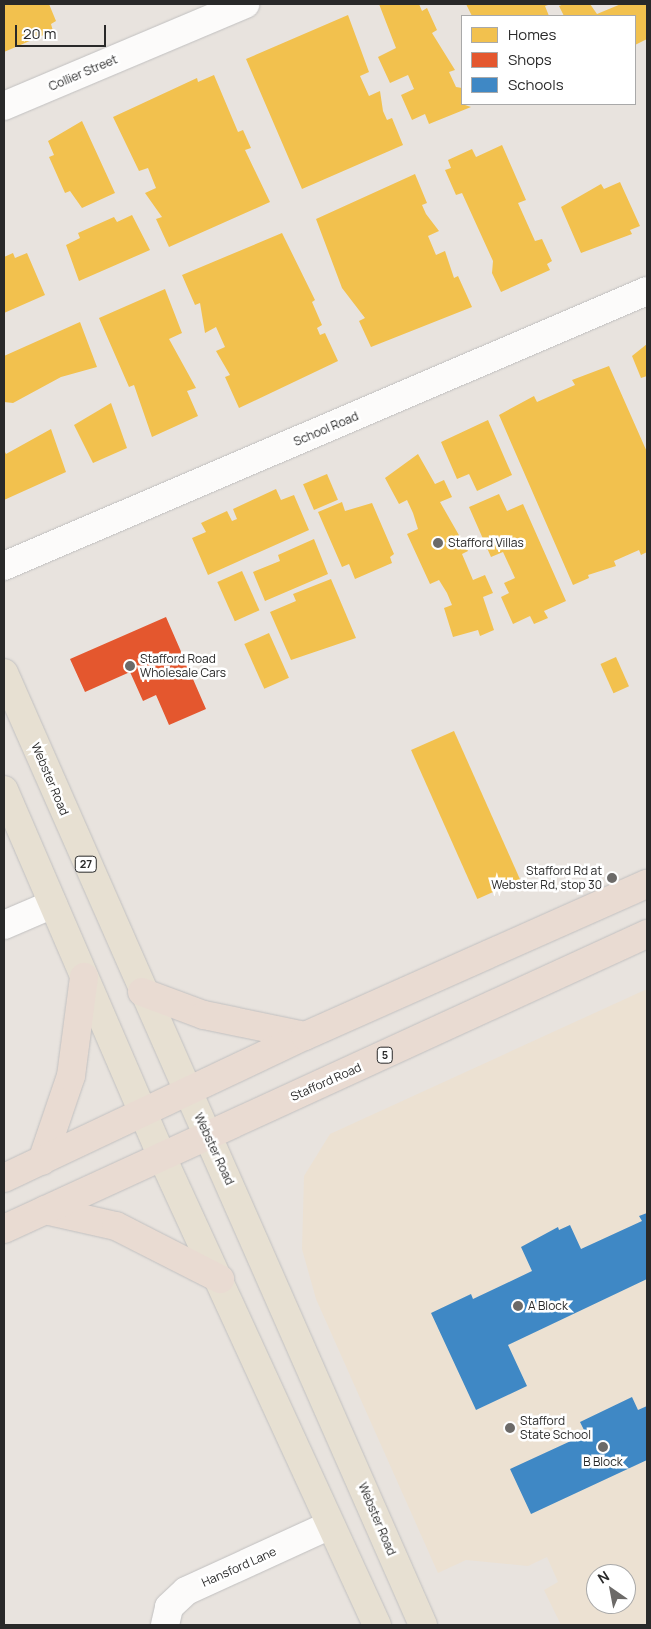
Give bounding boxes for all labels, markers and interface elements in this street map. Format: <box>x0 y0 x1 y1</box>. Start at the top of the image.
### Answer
scale bar <box>18 15 109 47</box>
legend <box>461 15 636 105</box>
text: 20 m <box>23 23 56 44</box>
text: Homes <box>508 24 556 45</box>
text: Shops <box>508 49 552 70</box>
street label: Collier Street <box>47 52 119 94</box>
text: Schools <box>508 74 564 95</box>
street label: School Road <box>291 409 361 449</box>
place label: Stafford Villas <box>448 536 524 550</box>
marker: Stafford Villas <box>432 537 444 549</box>
place label: Stafford Road Wholesale Cars <box>140 652 226 680</box>
marker: Stafford Road Wholesale Cars <box>124 660 136 672</box>
street label: Webster Road <box>28 740 72 818</box>
road number: 27 <box>75 856 97 872</box>
place label: Stafford Rd at Webster Rd, stop 30 <box>491 864 602 892</box>
marker: Stafford Rd at Webster Rd, stop 30 <box>606 872 618 884</box>
road number: 5 <box>376 1046 394 1064</box>
street label: Stafford Road <box>288 1060 364 1104</box>
street label: Webster Road <box>191 1111 237 1187</box>
place label: A Block <box>528 1299 568 1313</box>
marker: A Block <box>512 1300 524 1312</box>
place label: Stafford State School <box>520 1414 591 1442</box>
marker: Stafford State School <box>504 1422 516 1434</box>
marker: B Block <box>597 1441 609 1453</box>
place label: B Block <box>583 1455 623 1469</box>
street label: Webster Road <box>355 1480 399 1558</box>
street label: Hansford Lane <box>200 1544 278 1590</box>
north arrow <box>586 1564 636 1614</box>
text: N <box>594 1566 612 1588</box>

